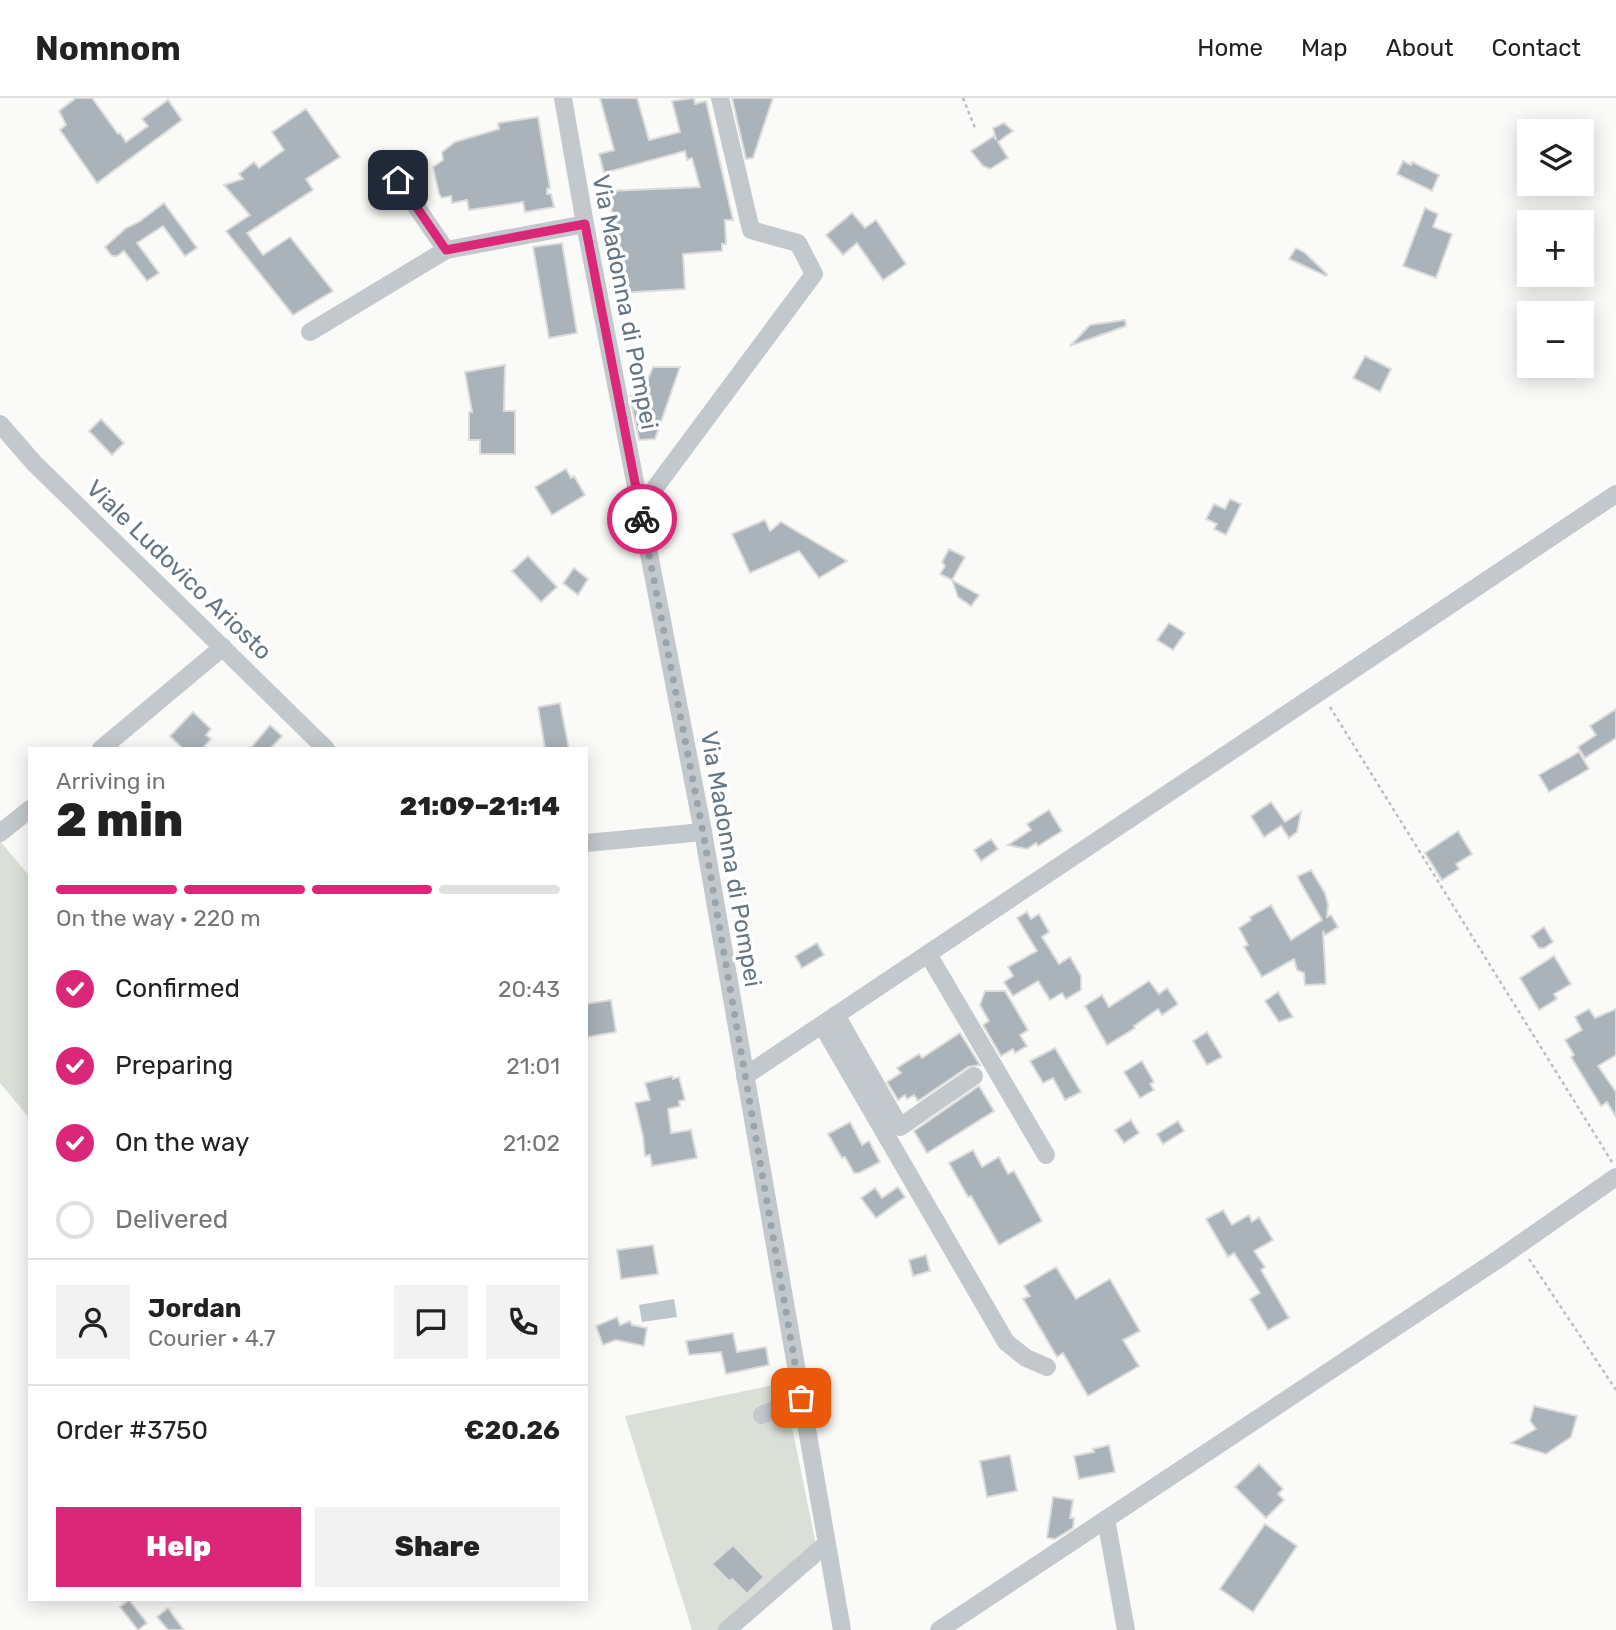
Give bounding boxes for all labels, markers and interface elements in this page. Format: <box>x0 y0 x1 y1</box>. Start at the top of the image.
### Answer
text: Nomnom <box>35 29 181 68</box>
text: Home <box>1197 34 1263 62</box>
text: Map <box>1301 34 1348 62</box>
text: About <box>1386 34 1454 62</box>
text: Contact <box>1492 34 1581 62</box>
map controls <box>1517 119 1594 378</box>
button: layers <box>1517 119 1594 196</box>
pin <box>368 150 428 210</box>
icon: home <box>379 161 417 199</box>
street label: Via Madonna di Pompei <box>587 172 663 432</box>
button: + <box>1517 210 1594 287</box>
button: − <box>1517 301 1594 378</box>
street label: Viale Ludovico Ariosto <box>81 474 277 666</box>
courier <box>607 484 677 554</box>
icon: bike <box>623 500 661 538</box>
street label: Via Madonna di Pompei <box>695 729 767 989</box>
text: Arriving in <box>56 767 166 795</box>
text: 21:09–21:14 <box>400 791 560 822</box>
text: 2 min <box>56 793 183 848</box>
text: On the way · 220 m <box>56 904 261 932</box>
icon: check <box>56 970 94 1008</box>
text: Confirmed <box>115 973 240 1004</box>
text: 20:43 <box>498 975 560 1003</box>
icon: check <box>56 1047 94 1085</box>
text: Preparing <box>115 1050 233 1081</box>
text: 21:01 <box>506 1052 560 1080</box>
icon: check <box>56 1124 94 1162</box>
text: On the way <box>115 1127 249 1158</box>
text: 21:02 <box>503 1129 560 1157</box>
text: Delivered <box>115 1204 228 1235</box>
button: person <box>56 1285 130 1359</box>
button: chat <box>394 1285 468 1359</box>
button: phone <box>486 1285 560 1359</box>
text: Jordan <box>148 1293 241 1324</box>
text: Courier · 4.7 <box>148 1324 275 1352</box>
pin <box>771 1368 831 1428</box>
icon: bag <box>782 1379 820 1417</box>
text: Order #3750 <box>56 1415 208 1446</box>
text: €20.26 <box>464 1415 560 1446</box>
button: Help <box>56 1507 301 1587</box>
button: Share <box>315 1507 560 1587</box>

